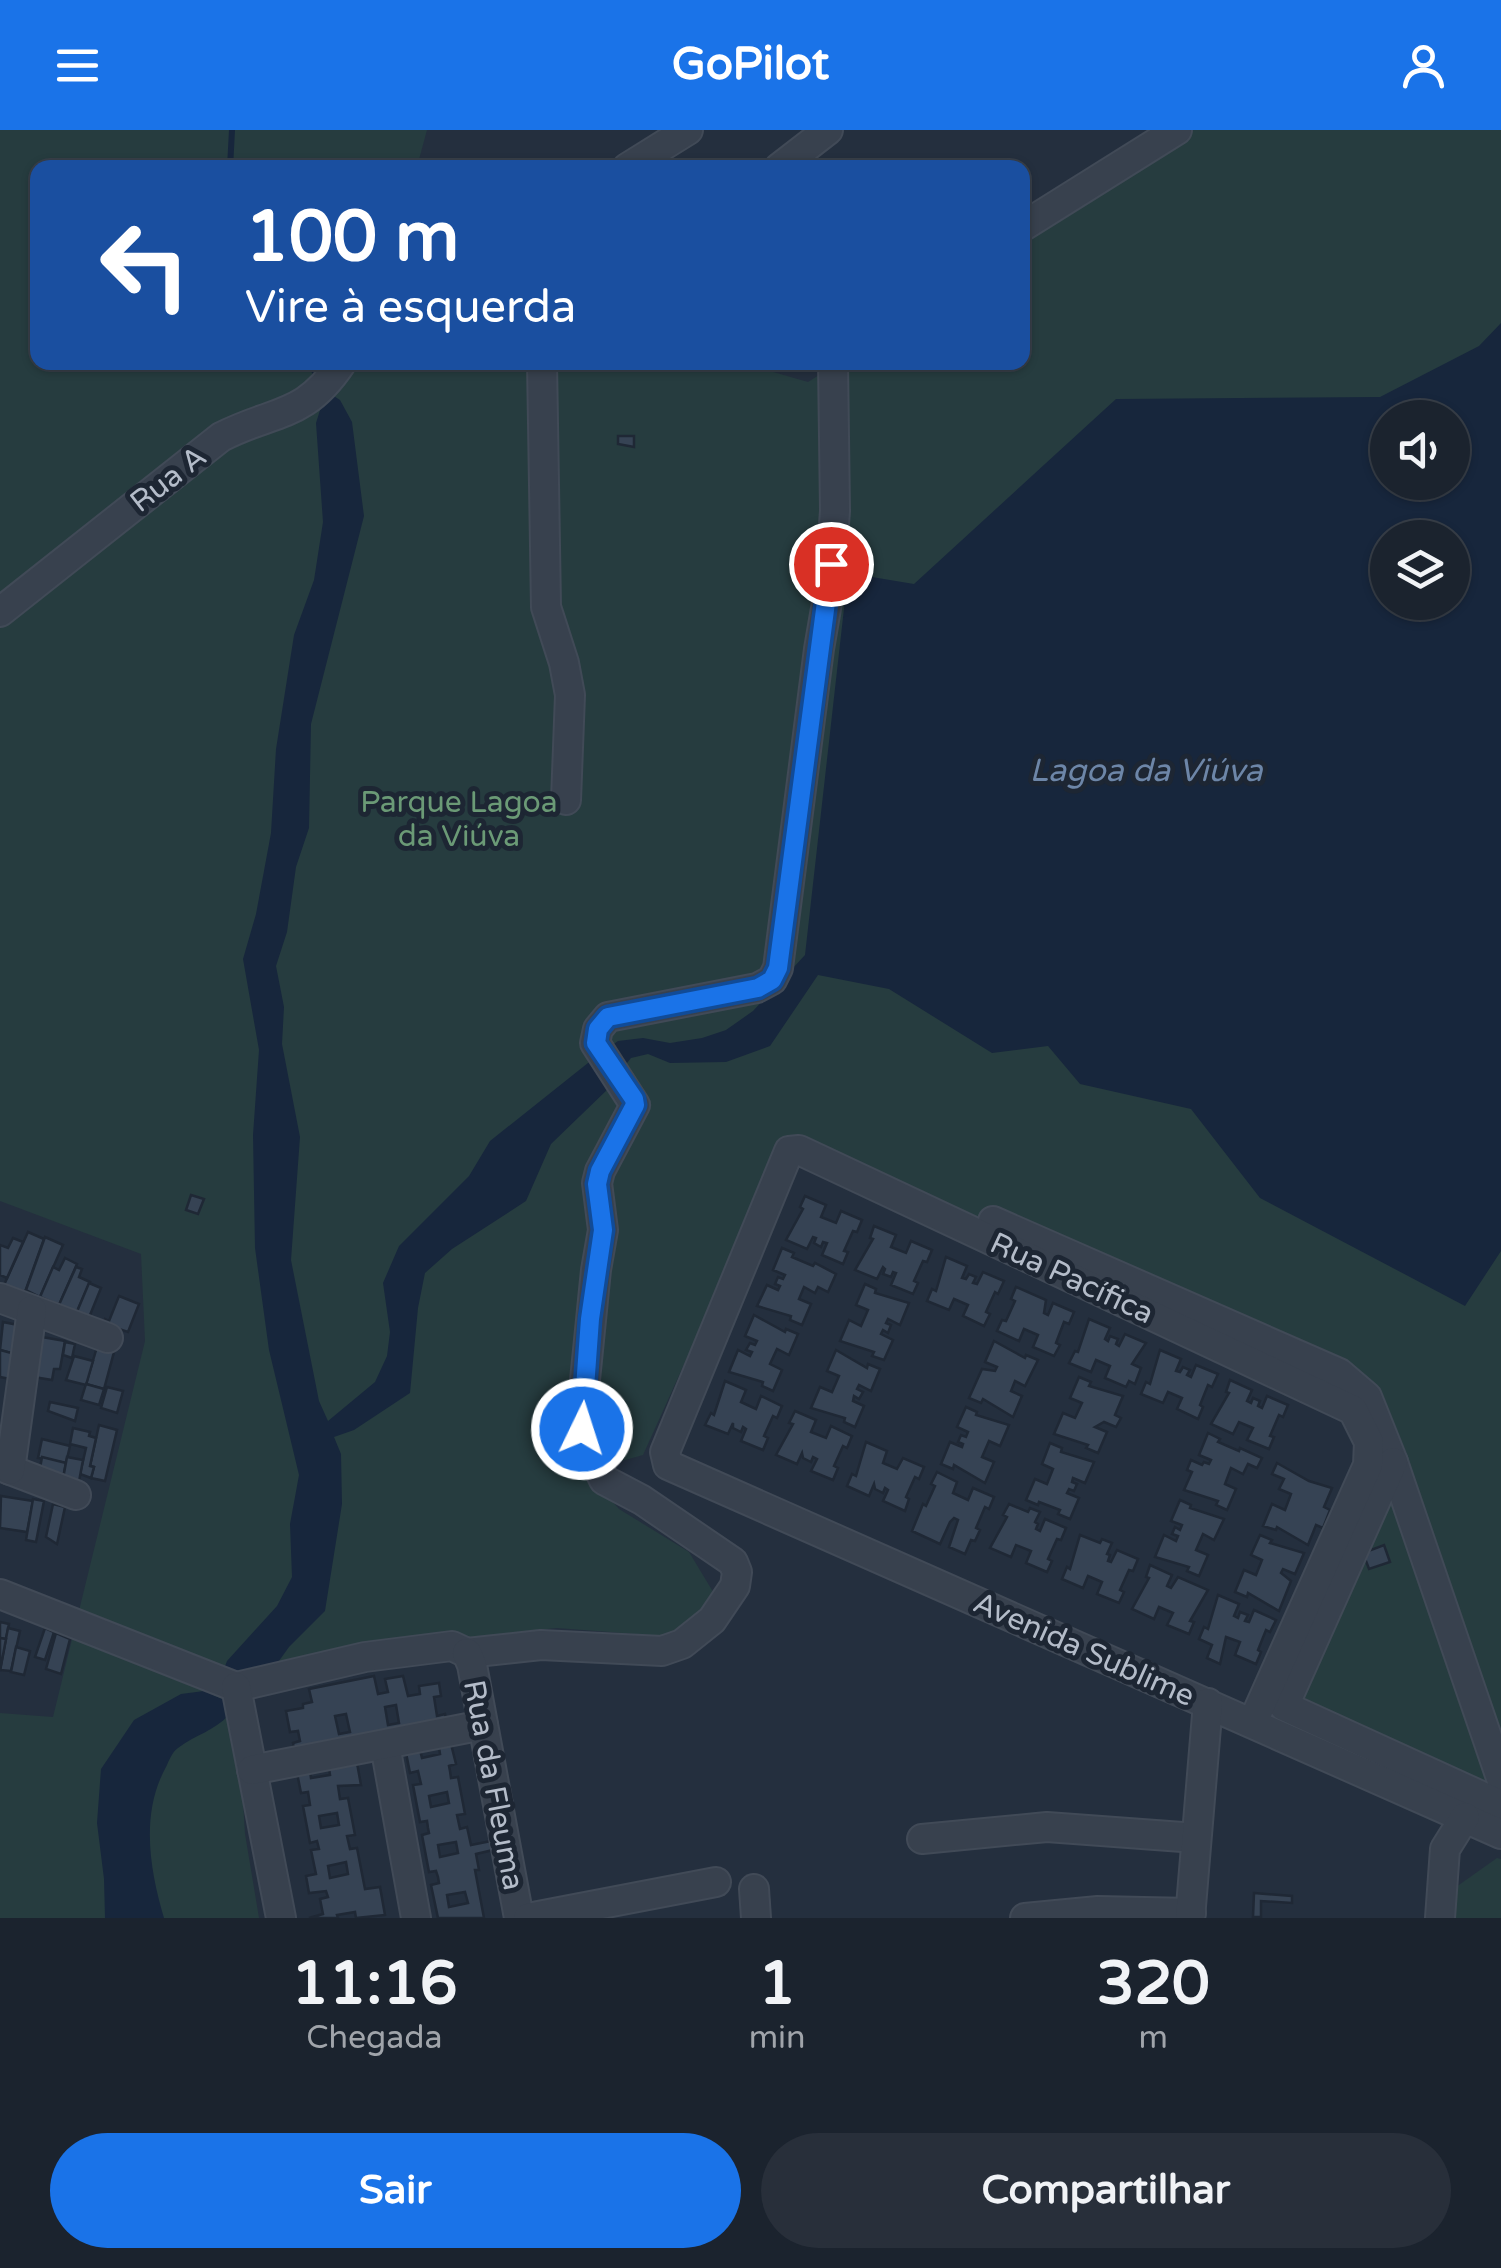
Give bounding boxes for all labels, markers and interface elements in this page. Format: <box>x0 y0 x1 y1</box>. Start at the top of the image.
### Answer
icon: menu <box>50 38 105 93</box>
text: GoPilot <box>672 38 829 92</box>
icon: person <box>1396 38 1451 93</box>
text: 100 m <box>245 196 459 280</box>
icon: left <box>80 200 210 330</box>
text: Vire à esquerda <box>245 281 576 335</box>
map controls <box>1370 400 1470 620</box>
button: sound <box>1370 400 1470 500</box>
street label: Rua A <box>123 438 214 521</box>
button: layers <box>1370 520 1470 620</box>
pin <box>789 522 874 607</box>
icon: arrive <box>804 537 859 592</box>
water label: Lagoa da Viúva <box>1030 752 1263 790</box>
park label: Parque Lagoa da Viúva <box>360 784 558 855</box>
street label: Rua Pacífica <box>984 1225 1159 1332</box>
position arrow <box>530 1377 634 1481</box>
street label: Avenida Sublime <box>967 1584 1200 1715</box>
street label: Rua da Fleuma <box>455 1677 532 1893</box>
text: 11:16 <box>291 1948 458 2020</box>
text: 1 <box>758 1948 796 2020</box>
text: 320 <box>1097 1948 1210 2020</box>
text: Chegada <box>306 2019 442 2057</box>
text: min <box>749 2019 806 2057</box>
text: m <box>1139 2019 1168 2057</box>
button: Sair <box>50 2133 741 2248</box>
button: Compartilhar <box>761 2133 1451 2248</box>

